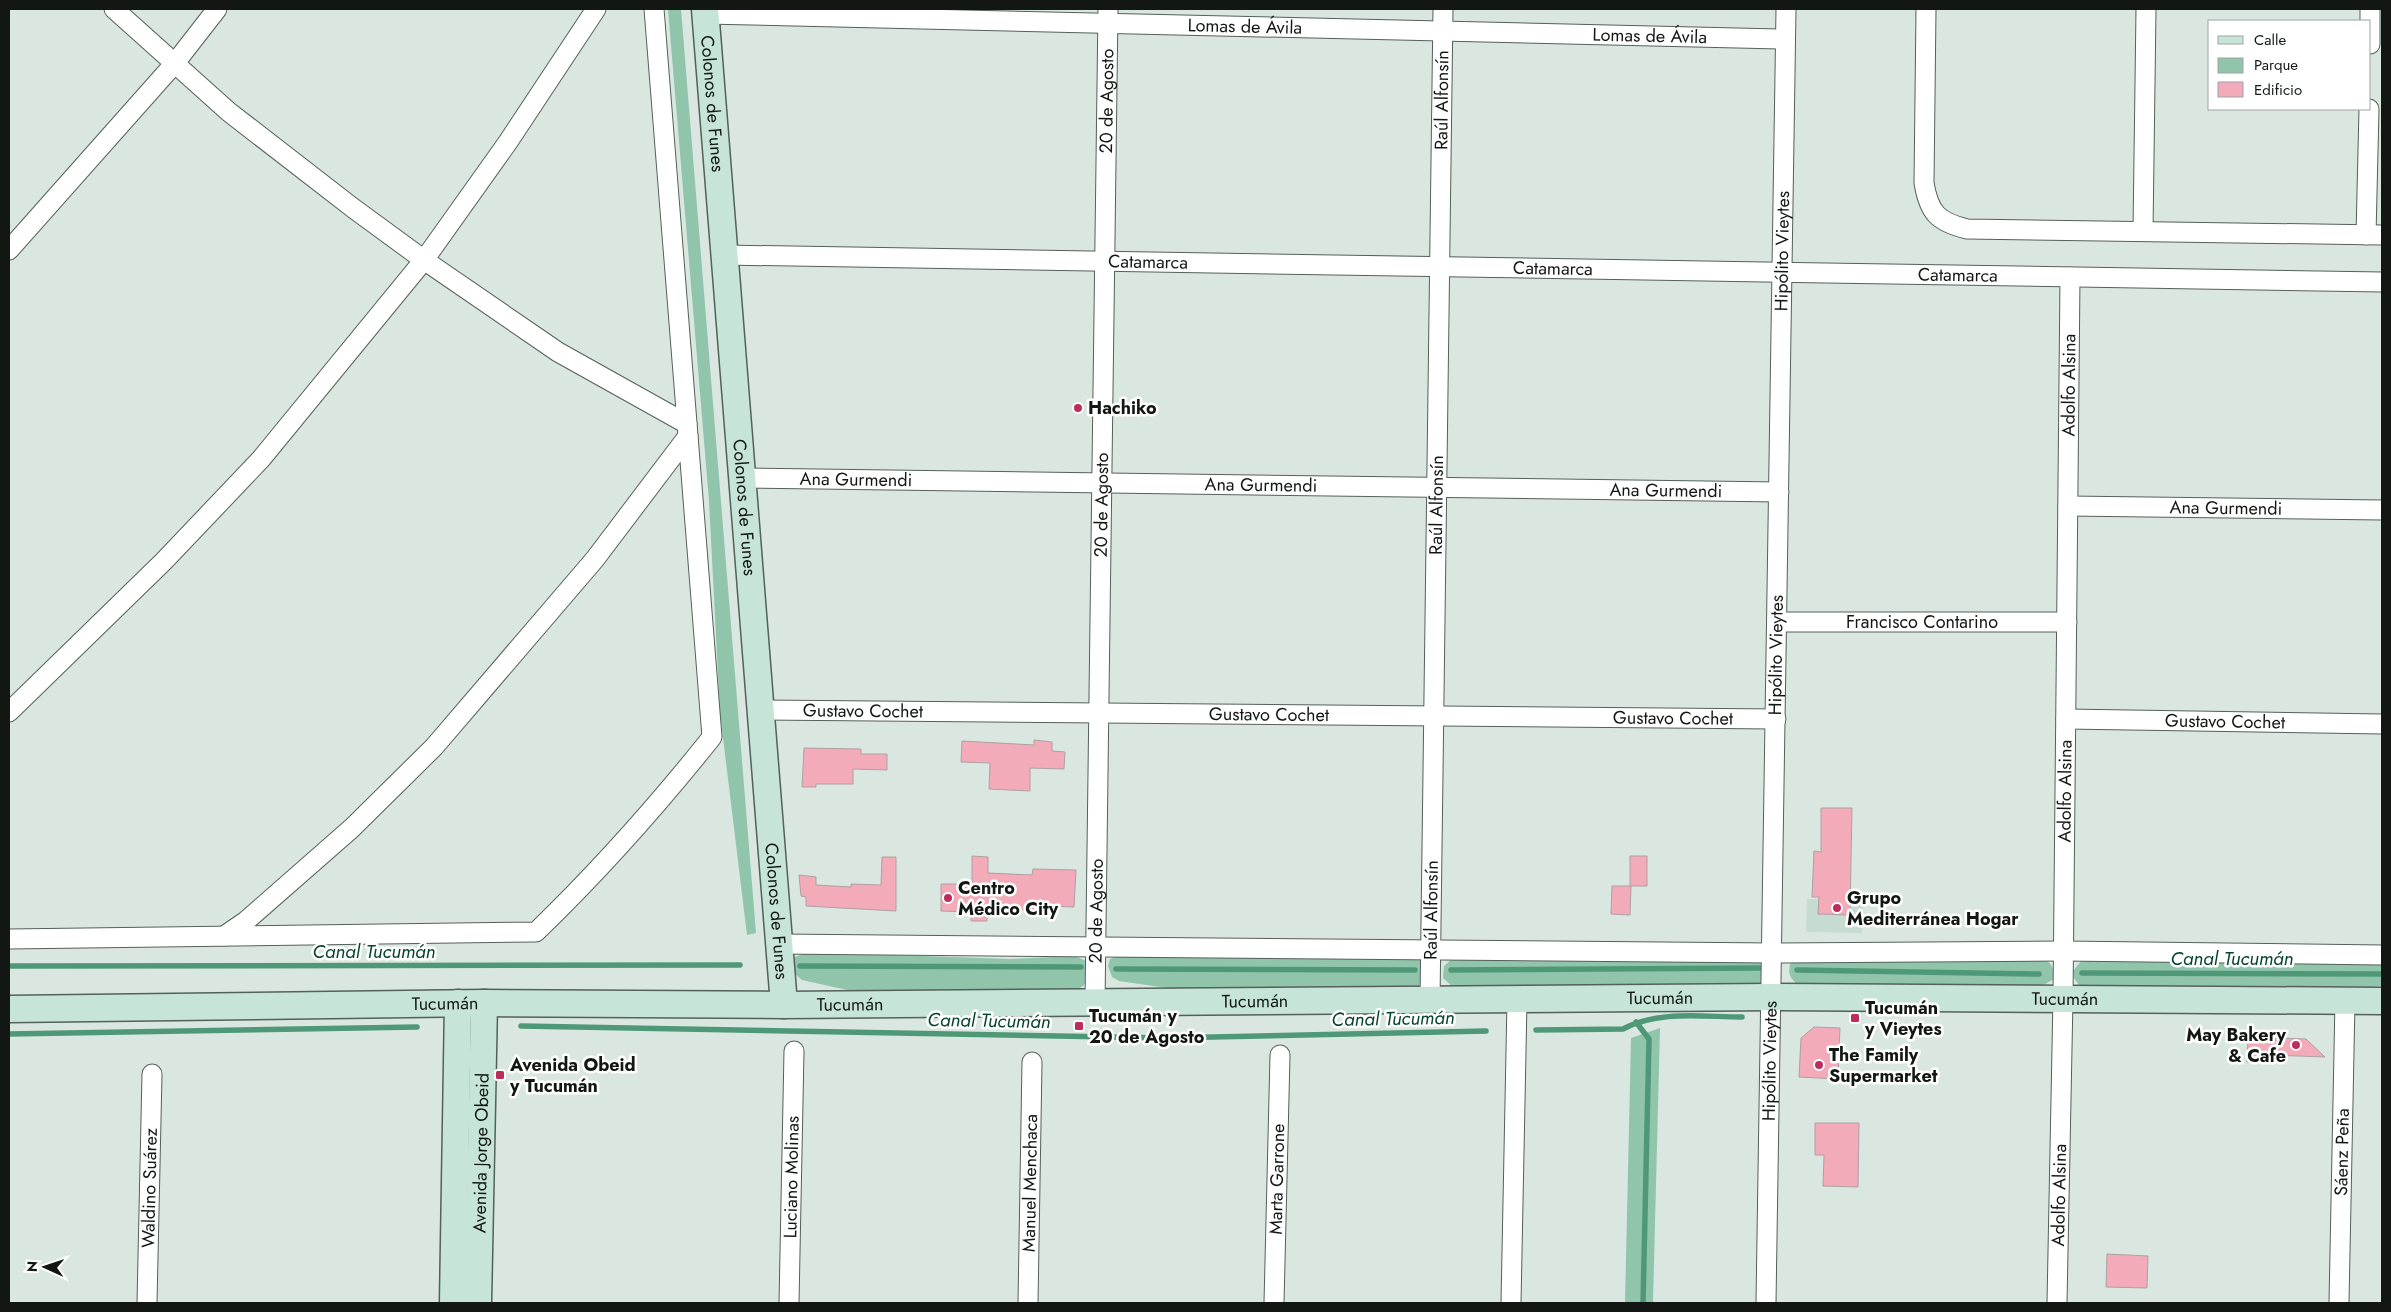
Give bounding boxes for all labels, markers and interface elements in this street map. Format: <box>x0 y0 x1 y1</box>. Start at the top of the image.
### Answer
street label: Lomas de Ávila <box>1187 12 1302 41</box>
legend <box>2208 20 2371 110</box>
street label: Lomas de Ávila <box>1592 22 1707 50</box>
text: Calle <box>2254 29 2286 51</box>
street label: Colonos de Funes <box>694 34 731 173</box>
street label: 20 de Agosto <box>1093 48 1120 154</box>
street label: Raúl Alfonsín <box>1428 50 1455 150</box>
text: Parque <box>2254 54 2298 76</box>
text: Edificio <box>2254 79 2302 101</box>
street label: Hipólito Vieytes <box>1768 191 1796 312</box>
street label: Catamarca <box>1108 248 1188 276</box>
street label: Catamarca <box>1513 255 1593 282</box>
street label: Catamarca <box>1918 261 1998 289</box>
street label: Adolfo Alsina <box>2055 334 2082 437</box>
place label: Hachiko <box>1088 395 1157 421</box>
marker: Hachiko <box>1072 402 1084 414</box>
street label: Colonos de Funes <box>726 438 763 577</box>
street label: 20 de Agosto <box>1088 452 1115 558</box>
street label: Raúl Alfonsín <box>1423 455 1450 555</box>
street label: Ana Gurmendi <box>799 466 913 493</box>
street label: Ana Gurmendi <box>1204 471 1317 499</box>
street label: Ana Gurmendi <box>1609 477 1722 504</box>
street label: Ana Gurmendi <box>2169 494 2283 522</box>
street label: Hipólito Vieytes <box>1762 595 1790 715</box>
street label: Francisco Contarino <box>1846 609 1998 635</box>
street label: Gustavo Cochet <box>803 697 924 724</box>
street label: Gustavo Cochet <box>1209 701 1330 728</box>
street label: Gustavo Cochet <box>1613 705 1734 732</box>
street label: Gustavo Cochet <box>2165 708 2286 735</box>
street label: Adolfo Alsina <box>2052 740 2079 843</box>
street label: Colonos de Funes <box>758 842 795 981</box>
street label: 20 de Agosto <box>1083 858 1110 964</box>
street label: Raúl Alfonsín <box>1418 860 1445 960</box>
place label: Centro Médico City <box>958 875 1059 922</box>
place label: Grupo Mediterránea Hogar <box>1847 885 2019 932</box>
marker: Centro Médico City <box>942 892 954 904</box>
marker: Grupo Mediterránea Hogar <box>1831 902 1843 914</box>
water label: Canal Tucumán <box>312 938 436 965</box>
water label: Canal Tucumán <box>2170 945 2294 972</box>
street label: Tucumán <box>1626 985 1693 1011</box>
street label: Tucumán <box>2031 986 2098 1012</box>
street label: Tucumán <box>1221 988 1288 1014</box>
street label: Tucumán <box>411 990 478 1017</box>
street label: Tucumán <box>817 991 883 1018</box>
place label: Tucumán y Vieytes <box>1864 995 1942 1042</box>
street label: Hipólito Vieytes <box>1756 1001 1784 1121</box>
place label: Tucumán y 20 de Agosto <box>1089 1003 1205 1050</box>
water label: Canal Tucumán <box>1331 1004 1455 1033</box>
water label: Canal Tucumán <box>927 1006 1051 1035</box>
marker: Tucumán y Vieytes <box>1849 1012 1861 1024</box>
marker: Tucumán y 20 de Agosto <box>1073 1020 1085 1032</box>
place label: May Bakery & Cafe <box>2186 1022 2287 1069</box>
marker: May Bakery & Cafe <box>2290 1039 2302 1051</box>
place label: The Family Supermarket <box>1829 1042 1938 1089</box>
place label: Avenida Obeid y Tucumán <box>509 1052 636 1099</box>
marker: The Family Supermarket <box>1813 1059 1825 1071</box>
marker: Avenida Obeid y Tucumán <box>494 1069 506 1081</box>
street label: Avenida Jorge Obeid <box>466 1073 496 1233</box>
street label: Sáenz Peña <box>2328 1108 2356 1196</box>
street label: Manuel Menchaca <box>1016 1114 1044 1252</box>
street label: Luciano Molinas <box>777 1116 806 1239</box>
street label: Marta Garrone <box>1263 1123 1291 1235</box>
street label: Waldino Suárez <box>135 1127 164 1248</box>
street label: Adolfo Alsina <box>2045 1143 2073 1247</box>
north arrow <box>20 1242 70 1292</box>
text: N <box>22 1260 42 1272</box>

